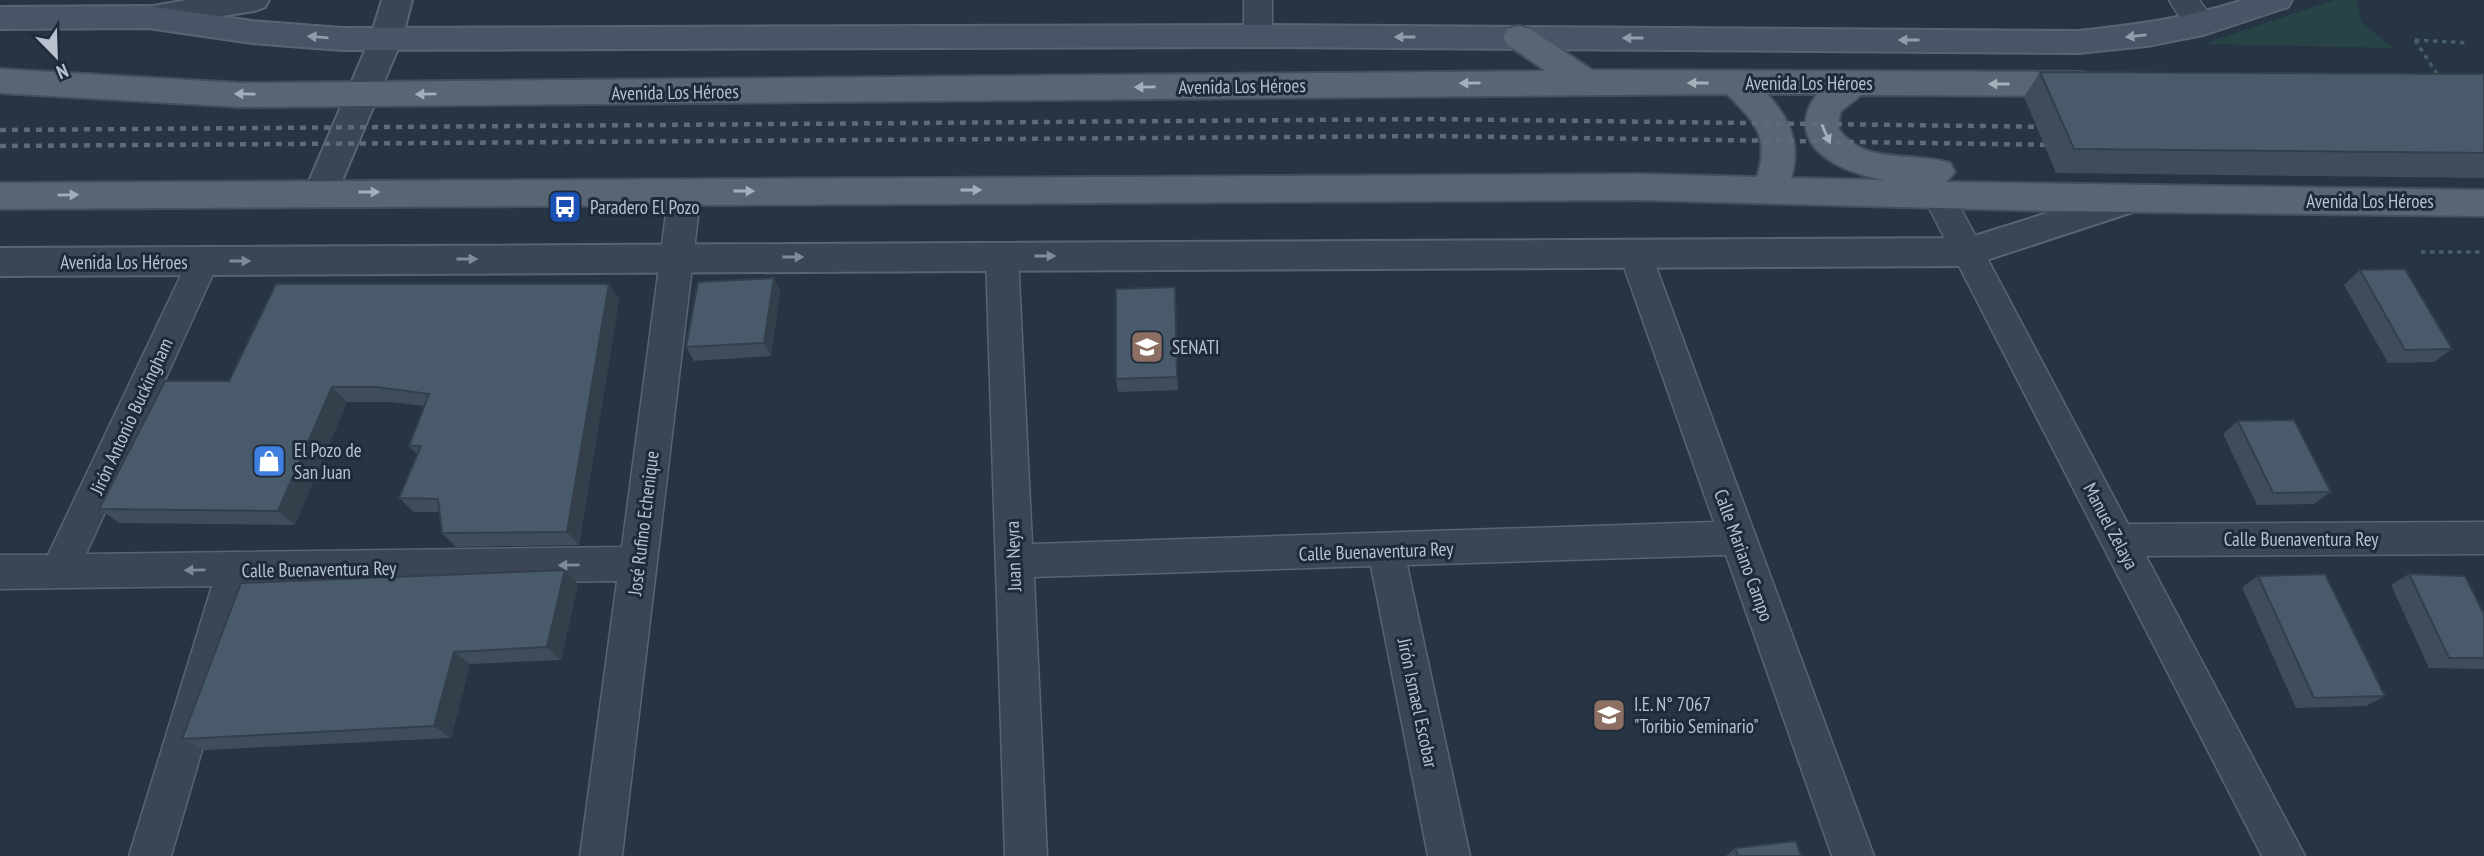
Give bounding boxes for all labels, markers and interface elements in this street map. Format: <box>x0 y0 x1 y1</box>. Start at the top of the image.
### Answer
north arrow <box>21 21 91 91</box>
one-way arrow <box>307 31 329 42</box>
one-way arrow <box>1394 31 1416 42</box>
one-way arrow <box>2125 31 2147 42</box>
one-way arrow <box>1621 32 1643 44</box>
one-way arrow <box>1898 34 1920 46</box>
text: N <box>53 59 72 85</box>
street label: Avenida Los Héroes <box>1745 71 1873 95</box>
street label: Avenida Los Héroes <box>1178 73 1306 99</box>
one-way arrow <box>1459 77 1481 89</box>
one-way arrow <box>1687 77 1709 89</box>
one-way arrow <box>1988 78 2010 90</box>
street label: Avenida Los Héroes <box>611 79 739 105</box>
one-way arrow <box>1134 81 1156 92</box>
one-way arrow <box>415 88 437 100</box>
one-way arrow <box>234 89 256 100</box>
one-way arrow <box>1820 124 1832 144</box>
one-way arrow <box>960 184 982 196</box>
one-way arrow <box>733 185 755 197</box>
one-way arrow <box>358 186 380 198</box>
bus stop icon: Paradero El Pozo <box>546 188 584 226</box>
one-way arrow <box>57 189 79 201</box>
street label: Avenida Los Héroes <box>2306 189 2434 213</box>
place label: Paradero El Pozo <box>590 195 699 219</box>
street label: Avenida Los Héroes <box>60 250 188 274</box>
one-way arrow <box>1034 250 1056 262</box>
one-way arrow <box>782 251 804 263</box>
one-way arrow <box>456 253 478 265</box>
one-way arrow <box>229 255 251 267</box>
school or university icon: SENATI <box>1128 328 1166 366</box>
street label: Jirón Antonio Buckingham <box>84 334 178 499</box>
place label: SENATI <box>1172 335 1219 359</box>
place label: El Pozo de San Juan <box>294 438 362 484</box>
shop icon: El Pozo de San Juan <box>250 442 288 480</box>
street label: José Rufino Echenique <box>622 449 664 598</box>
street label: Manuel Zelaya <box>2078 479 2144 573</box>
street label: Calle Mariano Campo <box>1709 486 1779 624</box>
street label: Juan Neyra <box>1000 520 1026 593</box>
street label: Calle Buenaventura Rey <box>2224 527 2379 551</box>
street label: Calle Buenaventura Rey <box>1298 536 1455 566</box>
street label: Calle Buenaventura Rey <box>241 556 397 582</box>
one-way arrow <box>558 559 580 571</box>
one-way arrow <box>184 564 206 576</box>
street label: Jirón Ismael Escobar <box>1392 635 1444 771</box>
place label: I.E. N° 7067 "Toribio Seminario" <box>1634 692 1759 738</box>
school or university icon: I.E. N° 7067 "Toribio Seminario" <box>1590 696 1628 734</box>

